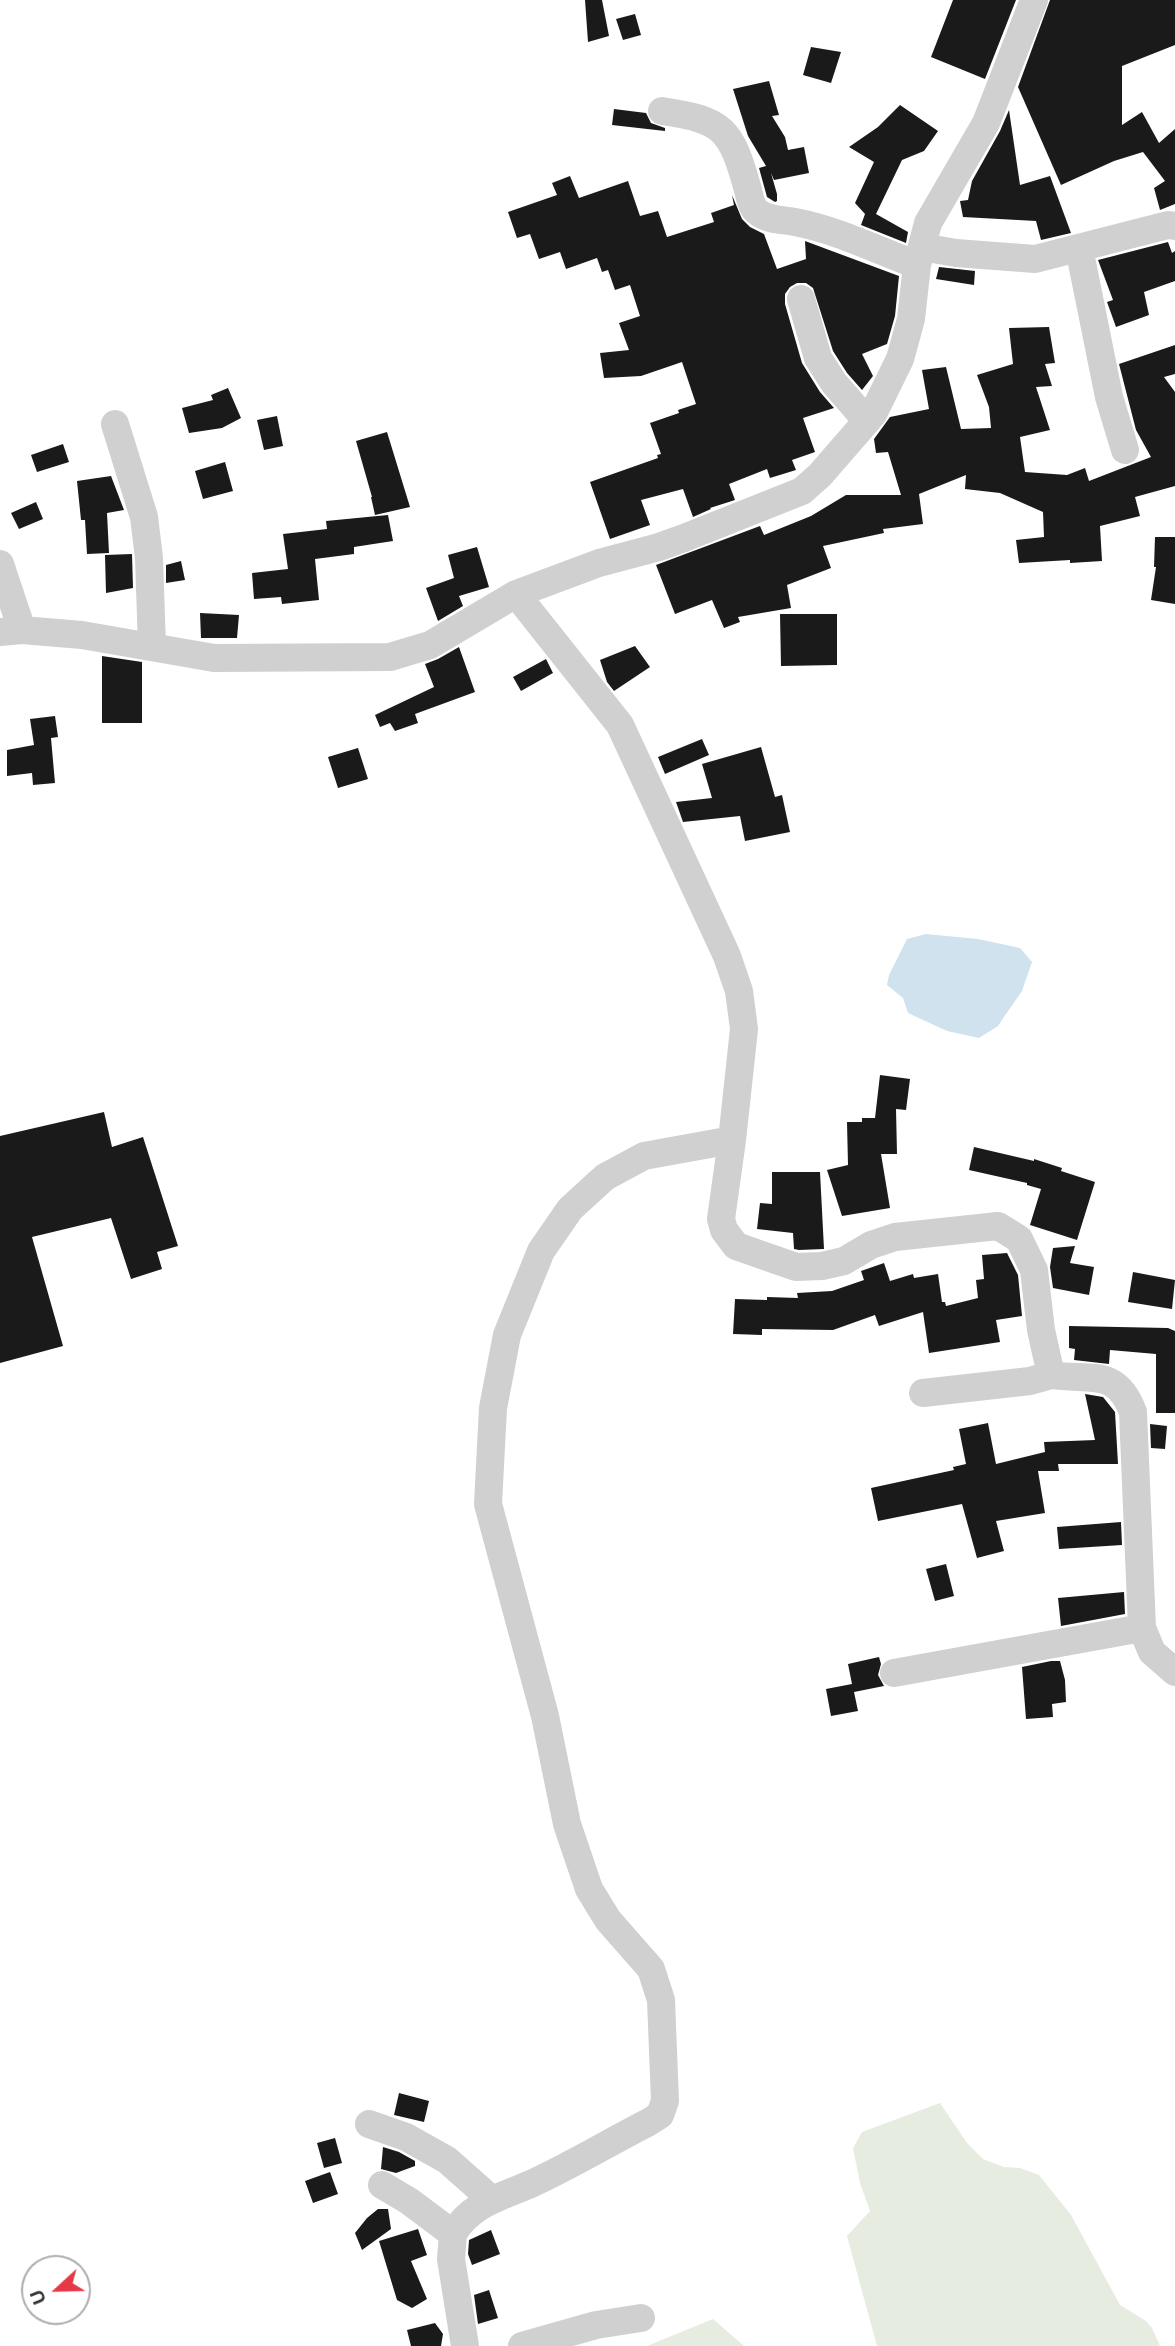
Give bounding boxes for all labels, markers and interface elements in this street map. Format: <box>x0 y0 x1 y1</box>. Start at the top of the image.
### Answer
north arrow <box>21 2255 91 2325</box>
text: U <box>26 2287 50 2308</box>

